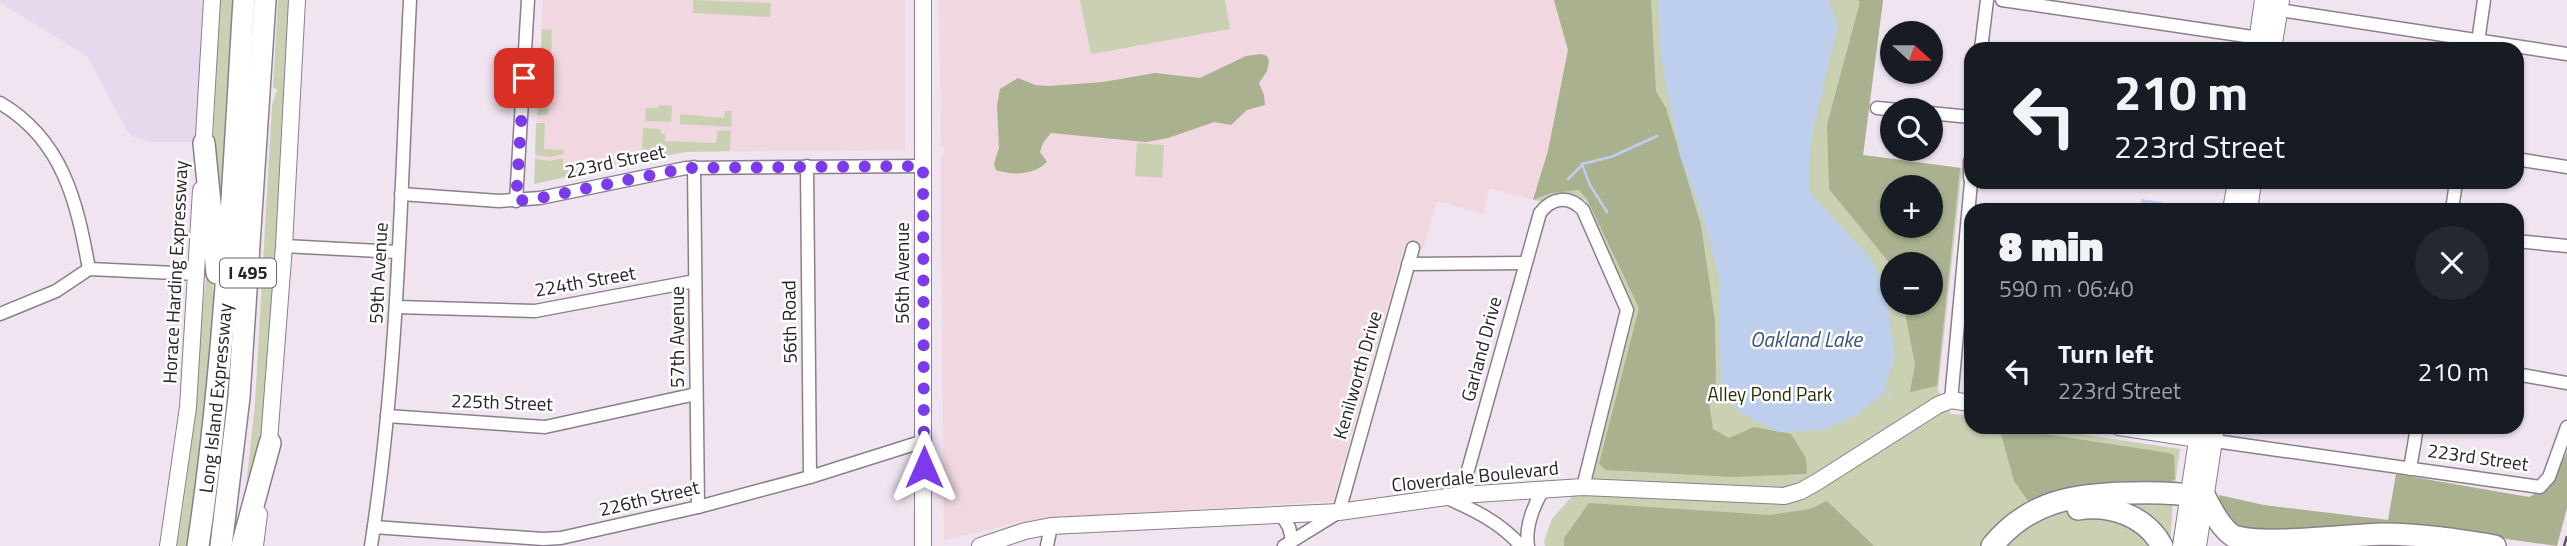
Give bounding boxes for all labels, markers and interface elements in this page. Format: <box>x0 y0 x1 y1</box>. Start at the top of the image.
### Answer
north arrow <box>1880 21 1942 84</box>
map controls <box>1880 21 1943 315</box>
pin <box>494 48 554 108</box>
text: 210 m <box>2114 54 2248 129</box>
icon: arrive <box>505 59 543 97</box>
icon: left <box>1999 70 2090 161</box>
button: search <box>1880 98 1943 161</box>
text: 223rd Street <box>2114 122 2285 170</box>
street label: 223rd Street <box>562 136 668 185</box>
street label: Horace Harding Expressway <box>154 160 195 384</box>
button: + <box>1880 175 1943 238</box>
text: 8 min <box>1999 213 2103 277</box>
street label: 59th Avenue <box>360 221 395 325</box>
street label: 56th Avenue <box>887 222 916 324</box>
button: close <box>2415 226 2489 300</box>
button: − <box>1880 252 1943 315</box>
street label: 224th Street <box>532 257 638 304</box>
road number: I 495 <box>220 258 276 288</box>
text: 590 m · 06:40 <box>1999 271 2134 306</box>
street label: 56th Road <box>773 280 804 364</box>
street label: 57th Avenue <box>662 286 691 388</box>
street label: Garland Drive <box>1453 293 1508 405</box>
street label: Long Island Expressway <box>191 302 239 495</box>
street label: Kenilworth Drive <box>1324 307 1389 443</box>
water label: Oakland Lake <box>1750 323 1863 355</box>
text: Turn left <box>2058 334 2153 373</box>
icon: left <box>1999 352 2037 390</box>
text: 210 m <box>2418 352 2489 391</box>
text: 223rd Street <box>2058 373 2181 408</box>
park label: Alley Pond Park <box>1708 379 1832 408</box>
street label: 225th Street <box>451 385 554 418</box>
position arrow <box>887 430 961 504</box>
street label: 223rd Street <box>2426 435 2531 478</box>
street label: Cloverdale Boulevard <box>1390 452 1560 499</box>
street label: 226th Street <box>596 472 702 523</box>

